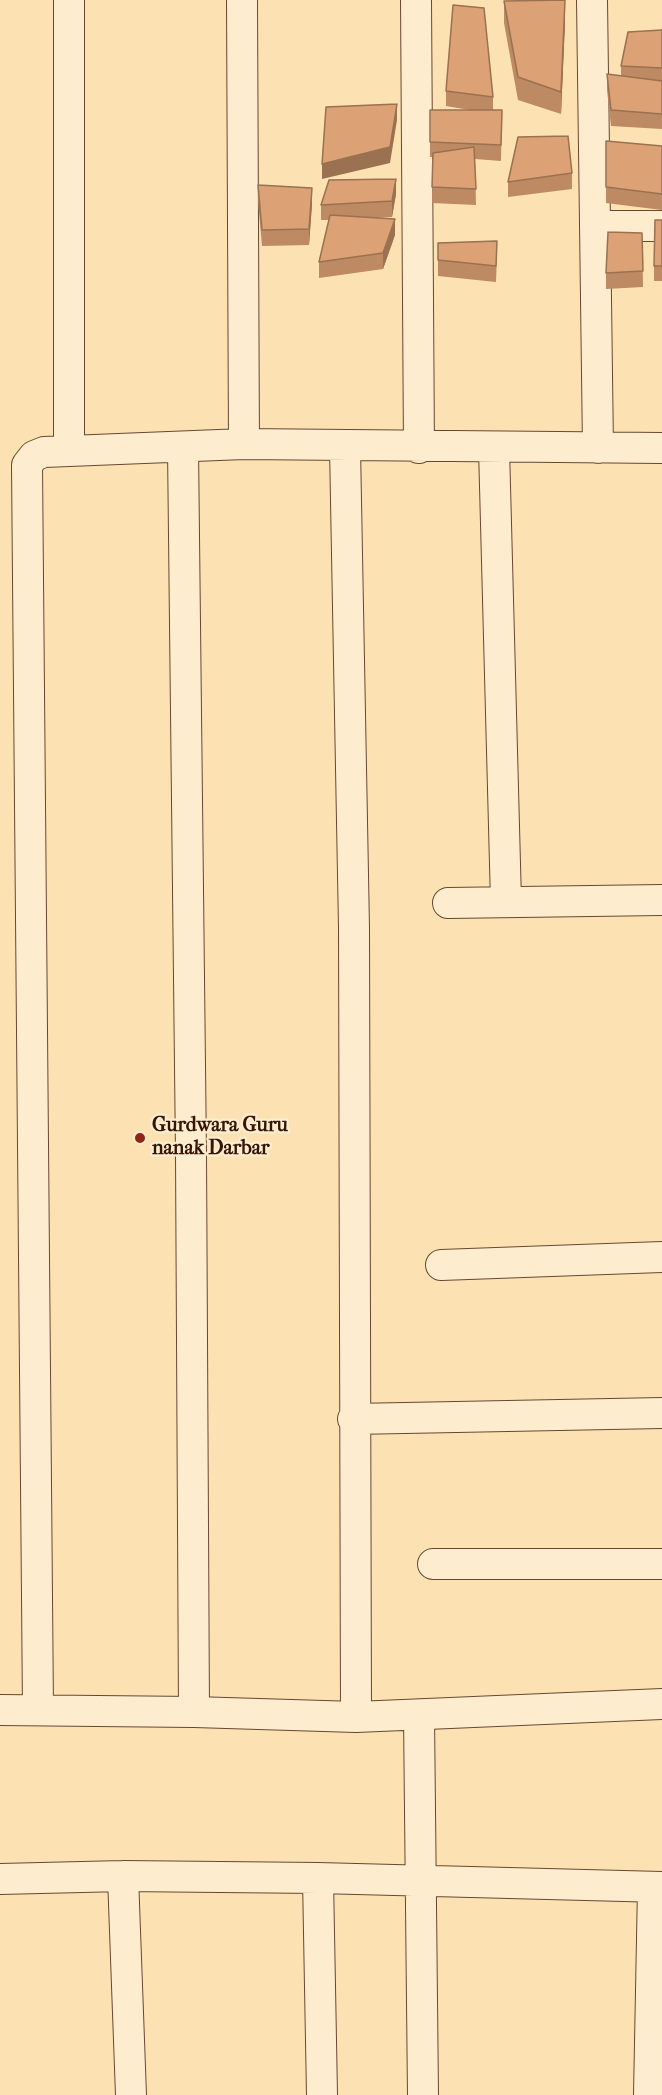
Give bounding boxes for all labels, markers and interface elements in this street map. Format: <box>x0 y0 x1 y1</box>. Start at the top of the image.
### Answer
place label: Gurdwara Guru nanak Darbar <box>152 1114 288 1161</box>
marker: Gurdwara Guru nanak Darbar <box>133 1131 147 1145</box>

